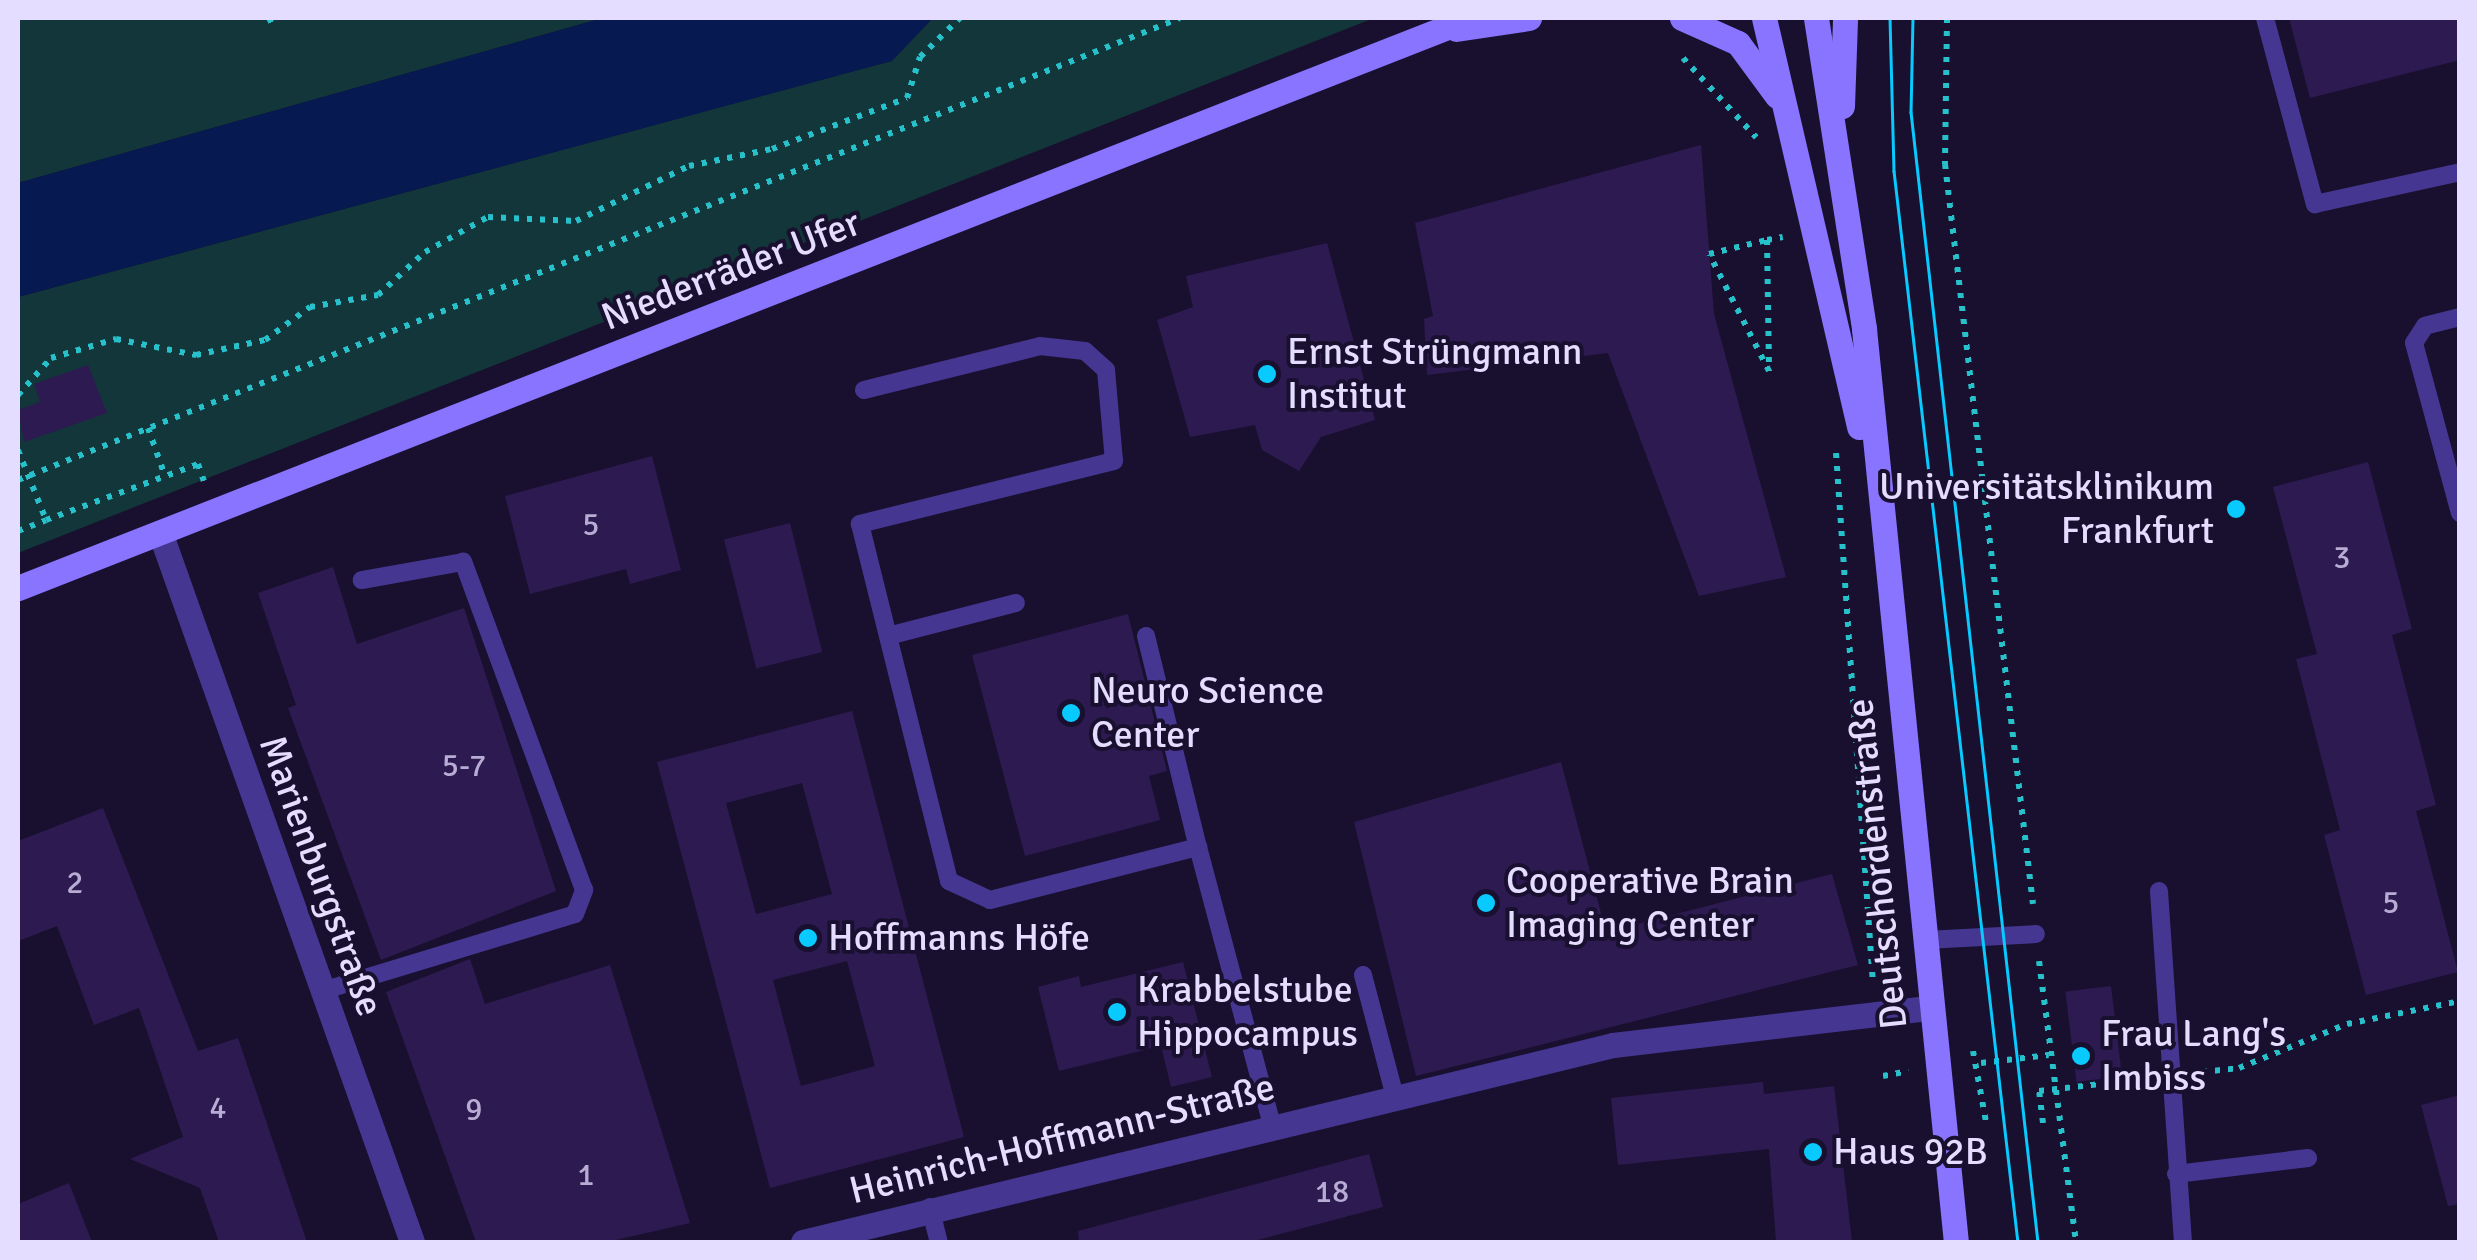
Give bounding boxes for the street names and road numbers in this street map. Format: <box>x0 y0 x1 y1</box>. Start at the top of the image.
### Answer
street label: Niederräder Ufer <box>595 200 867 340</box>
street label: Deutschordenstraße <box>1837 697 1917 1031</box>
street label: Marienburgstraße <box>249 730 393 1022</box>
street label: Heinrich-Hoffmann-Straße <box>845 1064 1279 1214</box>

